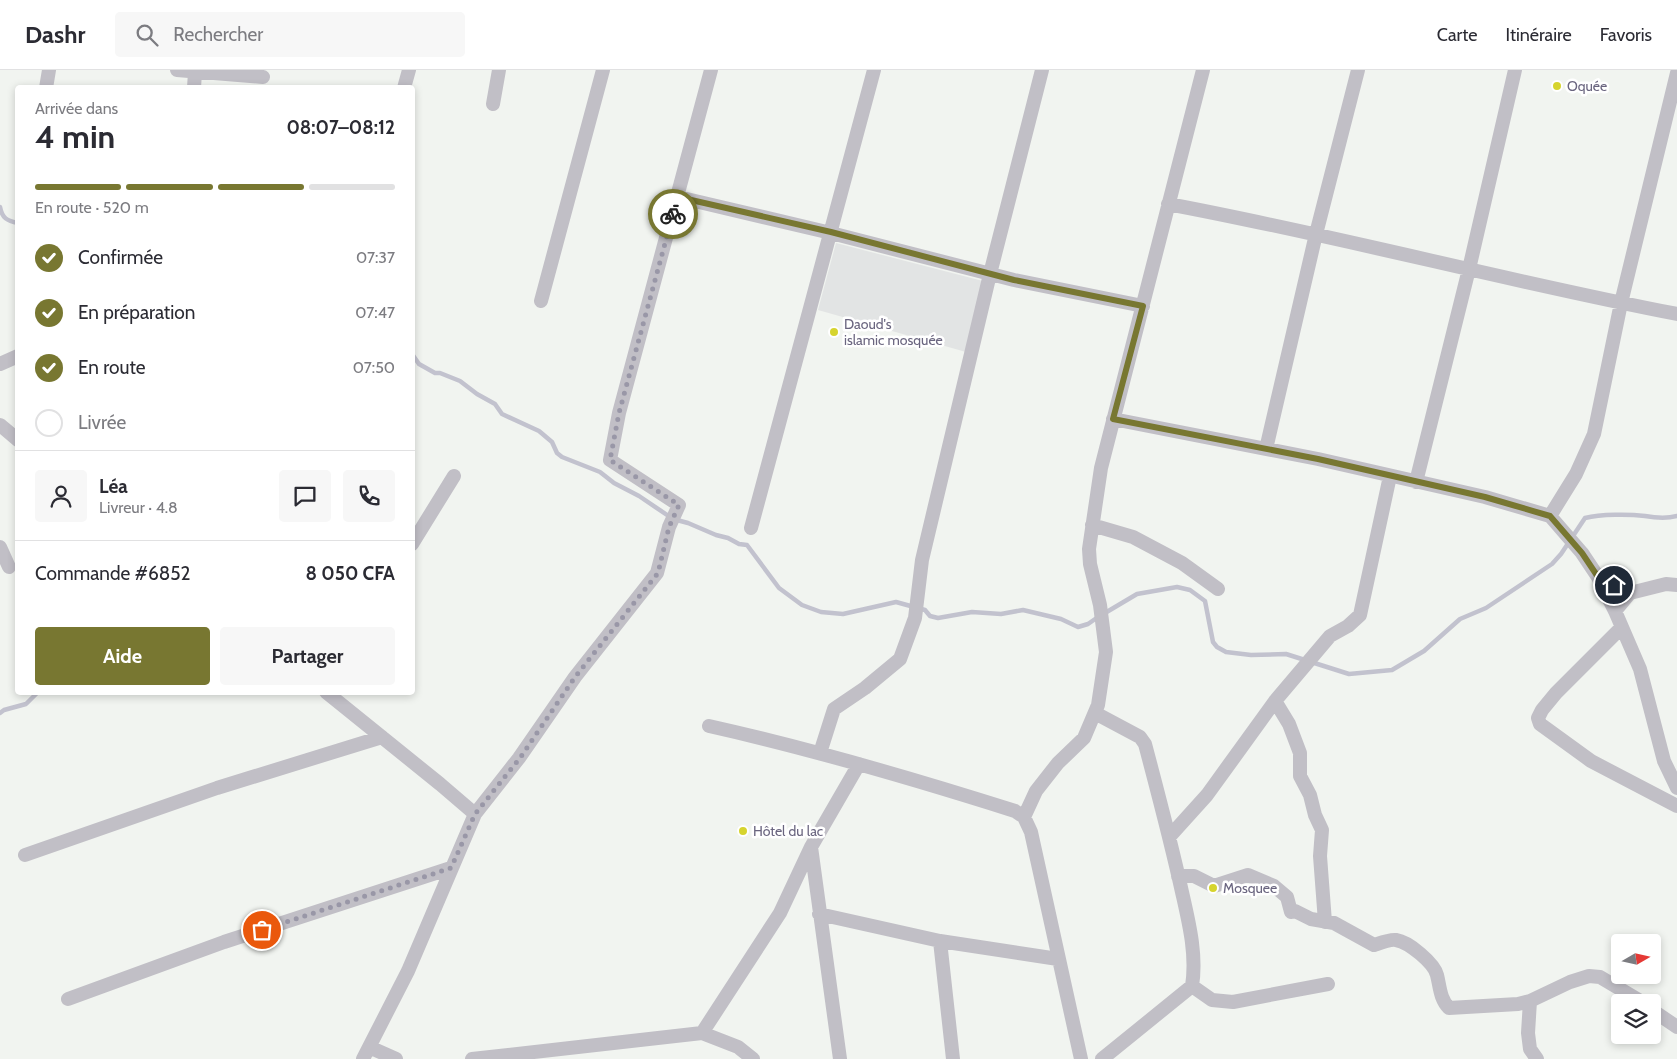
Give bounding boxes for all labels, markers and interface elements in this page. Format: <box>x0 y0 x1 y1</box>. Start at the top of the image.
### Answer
search box <box>115 12 465 57</box>
text: Dashr <box>25 20 85 49</box>
icon: search <box>133 21 161 49</box>
text: Rechercher <box>173 23 263 46</box>
text: Carte <box>1437 24 1477 46</box>
text: Itinéraire <box>1505 24 1572 46</box>
text: Favoris <box>1600 24 1652 46</box>
place label: Oquée <box>1567 77 1607 95</box>
marker: Oquée <box>1551 80 1563 92</box>
text: Arrivée dans <box>35 99 118 118</box>
text: 08:07–08:12 <box>286 116 395 139</box>
text: 4 min <box>35 117 115 156</box>
courier <box>648 189 698 239</box>
text: En route · 520 m <box>35 198 149 217</box>
icon: bike <box>659 200 687 228</box>
icon: check <box>35 244 63 272</box>
text: Confirmée <box>78 246 163 269</box>
text: 07:37 <box>356 248 395 267</box>
icon: check <box>35 299 63 327</box>
text: En préparation <box>78 301 195 324</box>
text: 07:47 <box>355 303 395 322</box>
place label: Daoud's islamic mosquée <box>844 315 943 349</box>
marker: Daoud's islamic mosquée <box>828 326 840 338</box>
icon: check <box>35 354 63 382</box>
text: En route <box>78 356 145 379</box>
text: 07:50 <box>353 358 395 377</box>
text: Livrée <box>78 411 126 434</box>
button: person <box>35 470 87 522</box>
button: chat <box>279 470 331 522</box>
button: phone <box>343 470 395 522</box>
text: Léa <box>99 475 128 498</box>
text: Livreur · 4.8 <box>99 498 178 517</box>
text: Commande #6852 <box>35 562 190 585</box>
text: 8 050 CFA <box>306 562 395 585</box>
pin <box>1593 564 1635 606</box>
icon: home <box>1600 571 1628 599</box>
button: Aide <box>35 627 210 685</box>
button: Partager <box>220 627 395 685</box>
place label: Hôtel du lac <box>753 822 823 840</box>
marker: Hôtel du lac <box>737 825 749 837</box>
place label: Mosquee <box>1223 879 1277 897</box>
marker: Mosquee <box>1207 882 1219 894</box>
pin <box>241 909 283 951</box>
icon: bag <box>248 916 276 944</box>
north arrow <box>1611 934 1661 984</box>
map controls <box>1611 934 1661 1044</box>
button: layers <box>1611 994 1661 1044</box>

